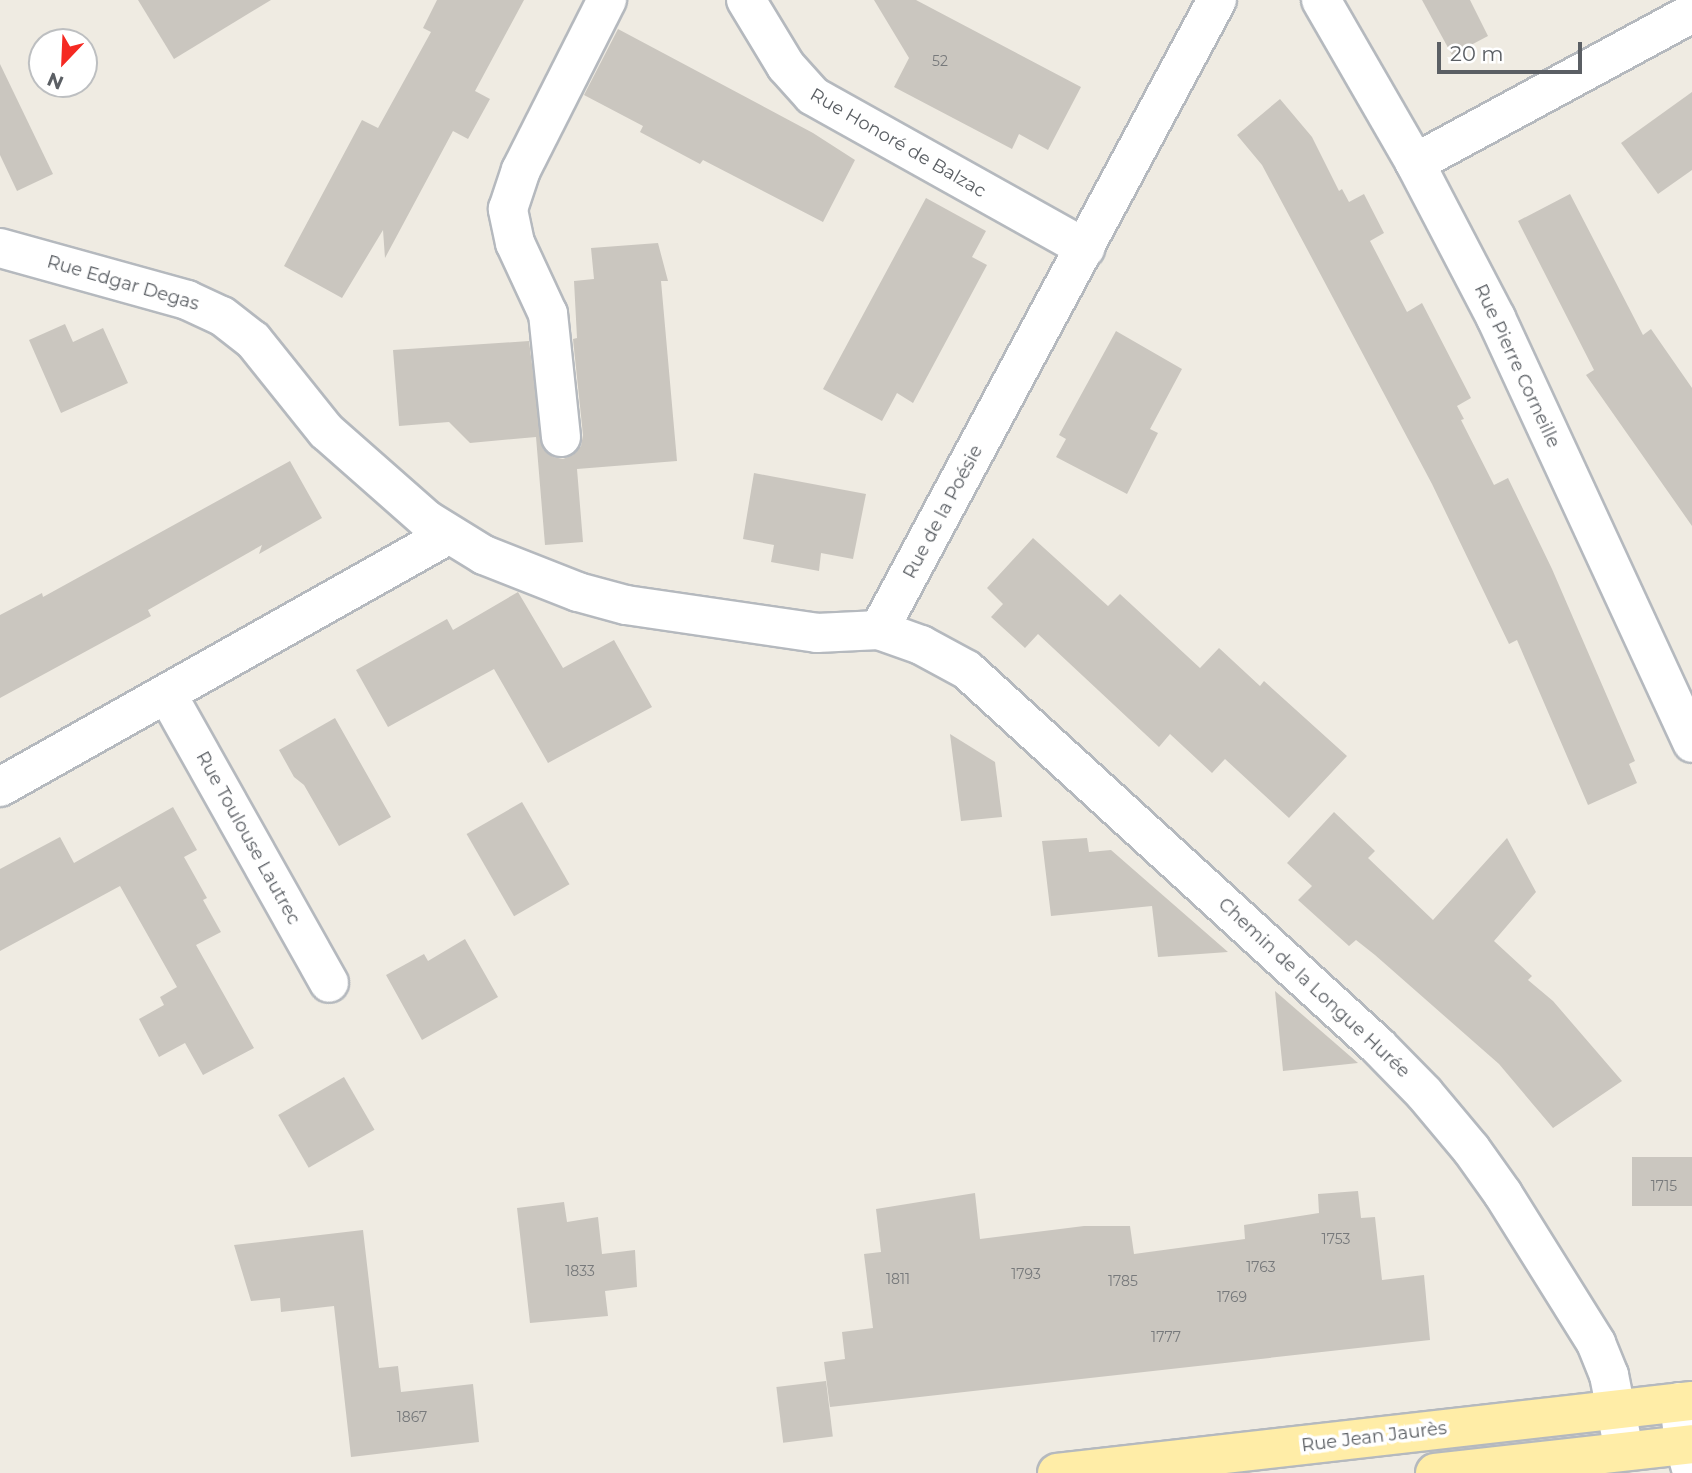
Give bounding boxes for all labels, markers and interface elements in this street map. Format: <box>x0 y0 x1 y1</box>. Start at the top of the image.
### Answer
north arrow <box>28 28 98 98</box>
scale bar <box>1440 28 1585 72</box>
text: 20 m <box>1450 41 1504 66</box>
house number: 52 <box>932 53 948 69</box>
text: N <box>44 67 67 95</box>
street label: Rue Honoré de Balzac <box>806 84 990 202</box>
street label: Rue Edgar Degas <box>44 251 202 315</box>
street label: Rue Pierre Corneille <box>1470 281 1564 451</box>
street label: Rue de la Poésie <box>899 442 987 582</box>
street label: Rue Toulouse Lautrec <box>191 748 305 928</box>
street label: Chemin de la Longue Hurée <box>1214 893 1414 1083</box>
house number: 1715 <box>1651 1178 1677 1194</box>
house number: 1753 <box>1322 1231 1350 1247</box>
house number: 1763 <box>1246 1259 1276 1275</box>
house number: 1833 <box>565 1263 595 1279</box>
house number: 1793 <box>1011 1266 1041 1282</box>
house number: 1811 <box>886 1271 910 1287</box>
house number: 1785 <box>1108 1273 1138 1289</box>
house number: 1769 <box>1217 1289 1247 1305</box>
house number: 1777 <box>1151 1329 1181 1345</box>
house number: 1867 <box>397 1409 427 1425</box>
street label: Rue Jean Jaurès <box>1300 1417 1448 1457</box>

